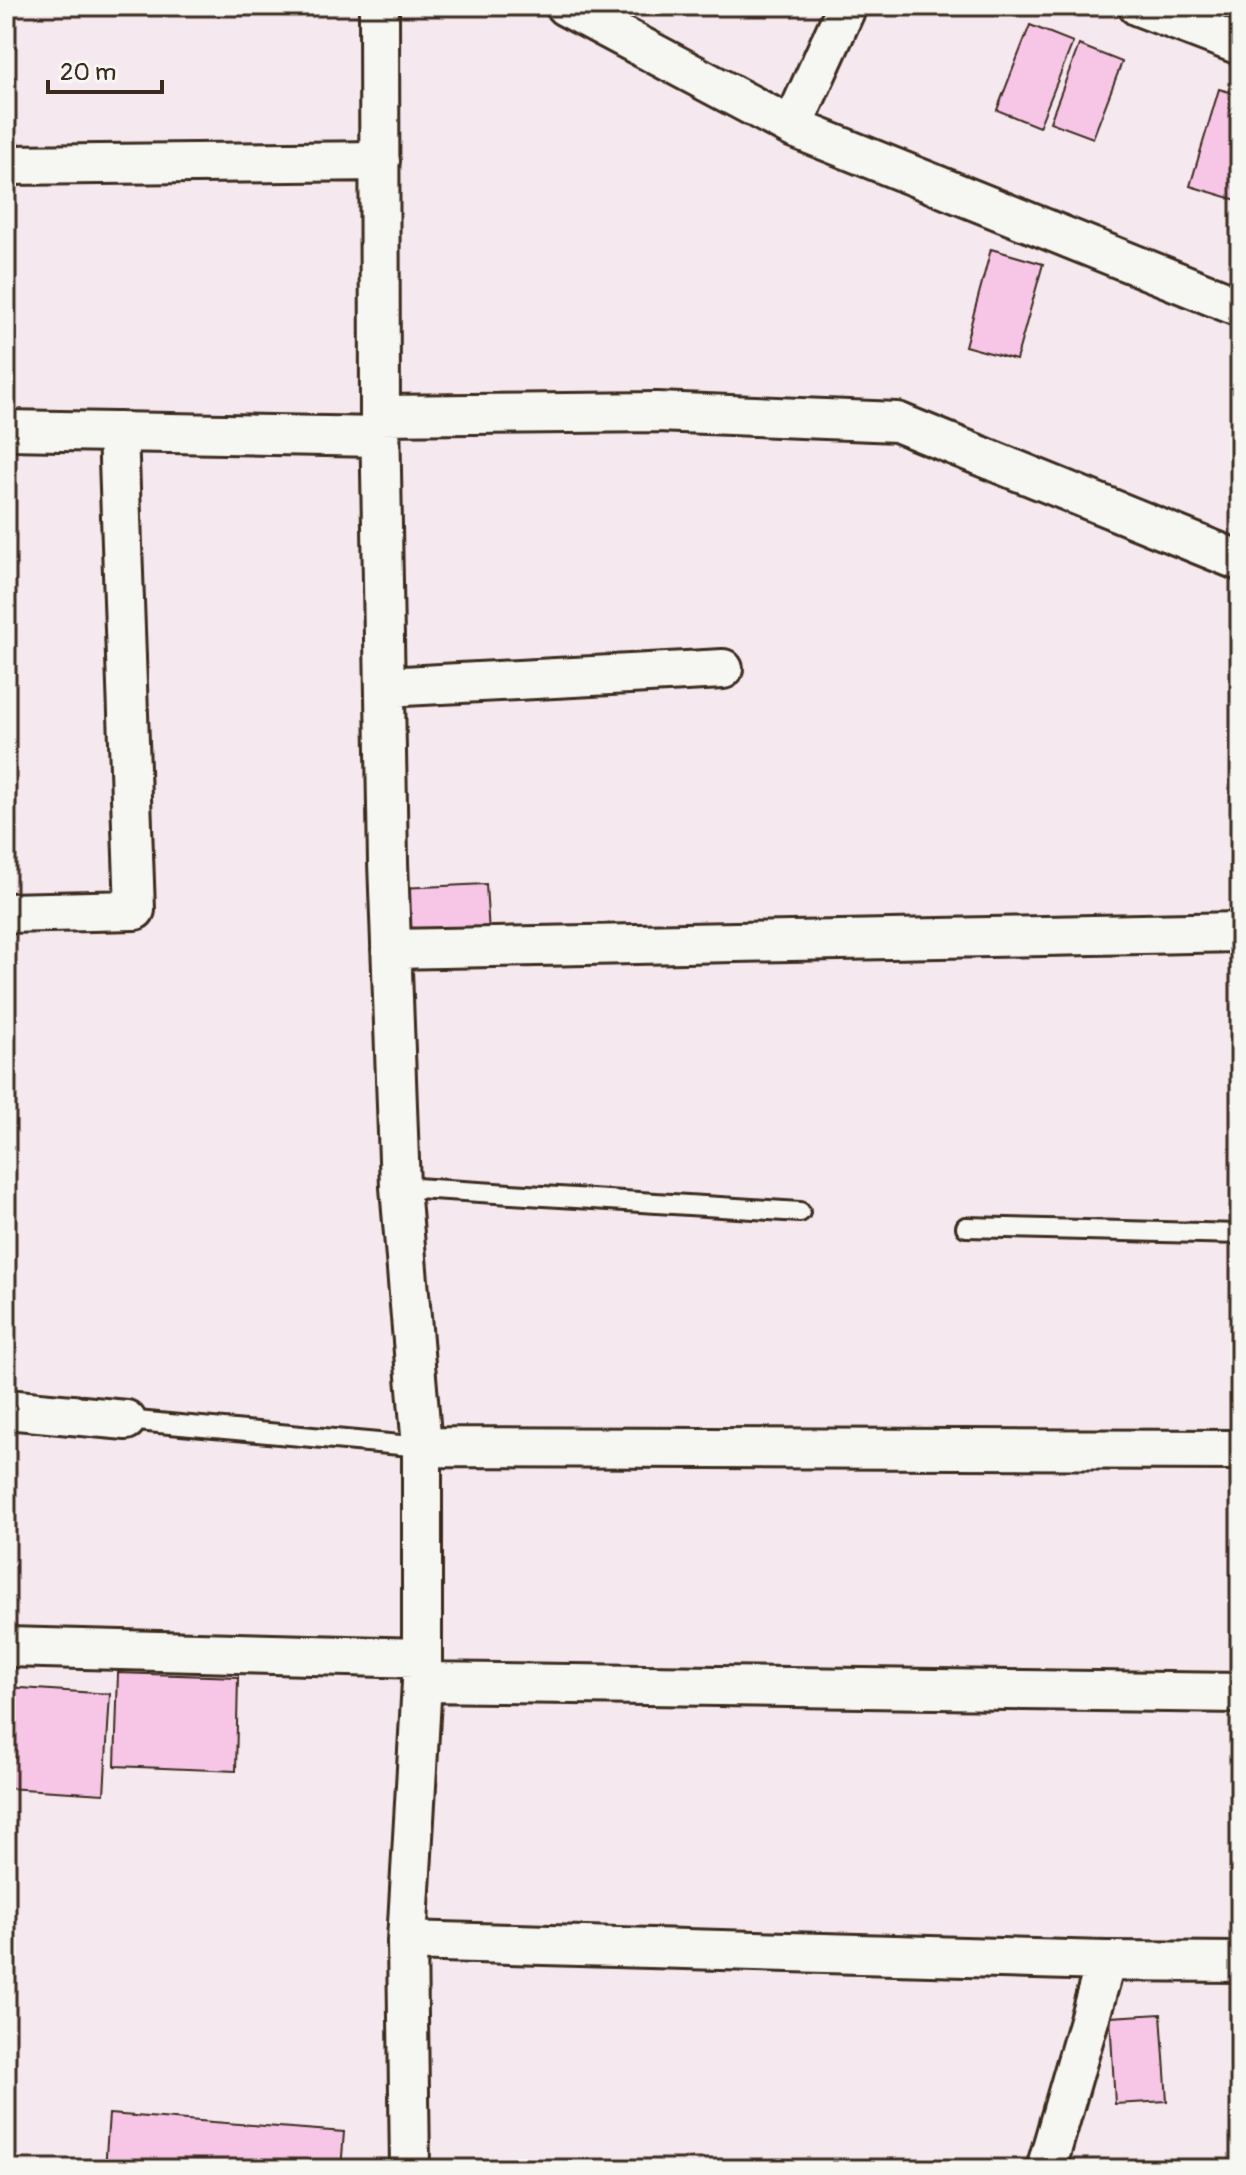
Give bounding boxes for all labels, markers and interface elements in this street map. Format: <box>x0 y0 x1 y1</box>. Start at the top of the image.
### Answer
scale bar <box>48 44 162 94</box>
text: 20 m <box>60 58 116 87</box>

